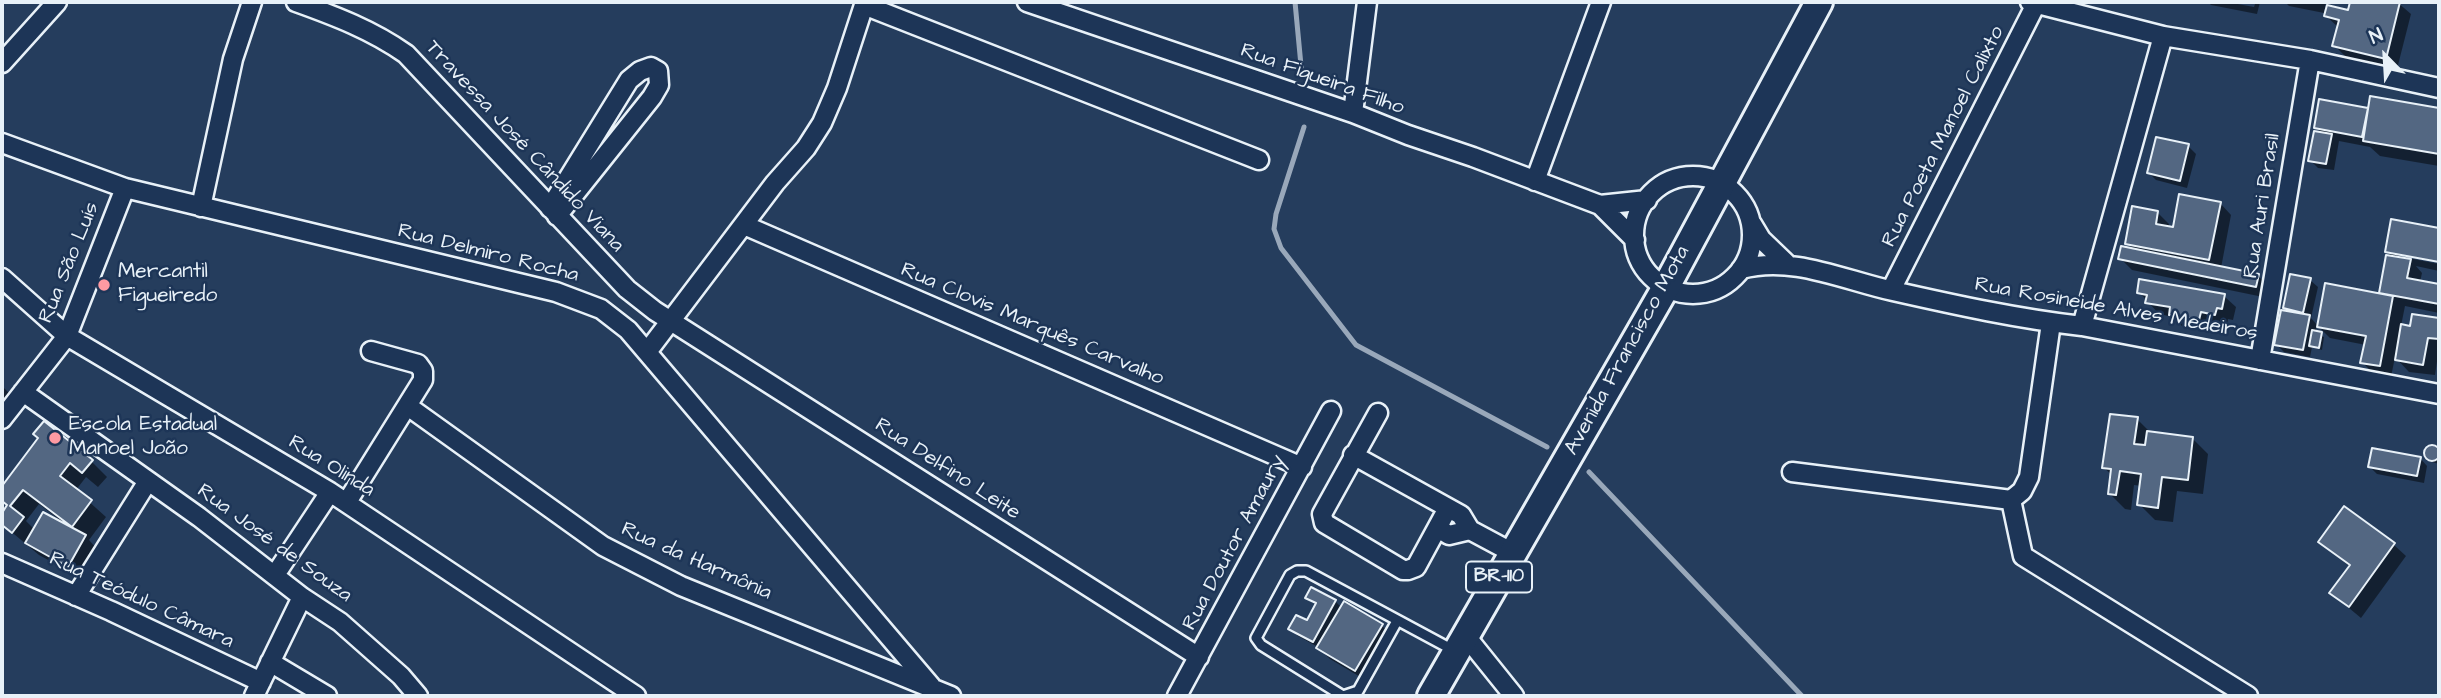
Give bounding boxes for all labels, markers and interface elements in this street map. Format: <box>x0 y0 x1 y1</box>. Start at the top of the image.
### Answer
north arrow <box>2350 21 2420 91</box>
street label: Rua Poeta Manoel Calixto <box>1877 22 2011 252</box>
text: N <box>2365 22 2387 51</box>
street label: Travessa José Cândido Viana <box>419 36 629 258</box>
street label: Rua Figueira Filho <box>1237 39 1407 121</box>
street label: Rua Auri Brasil <box>2239 132 2287 280</box>
street label: Rua São Luís <box>34 199 106 327</box>
street label: Rua Delmiro Rocha <box>395 219 581 289</box>
street label: Avenida Francisco Mota <box>1560 242 1696 460</box>
street label: Rua Clovis Marquês Carvalho <box>897 258 1167 392</box>
place label: Mercantil Figueiredo <box>118 260 217 310</box>
street label: Rua Rosineide Alves Medeiros <box>1973 273 2259 347</box>
marker: Mercantil Figueiredo <box>96 277 112 293</box>
place label: Escola Estadual Manoel João <box>69 413 217 463</box>
street label: Rua Delfino Leite <box>870 414 1024 526</box>
marker: Escola Estadual Manoel João <box>47 430 63 446</box>
street label: Rua Olinda <box>283 431 379 503</box>
street label: Rua Doutor Amaury <box>1178 451 1292 635</box>
street label: Rua José de Souza <box>192 479 356 609</box>
street label: Rua da Harmônia <box>617 518 775 606</box>
street label: Rua Teódulo Câmara <box>45 547 237 655</box>
road number: BR-110 <box>1466 562 1532 592</box>

